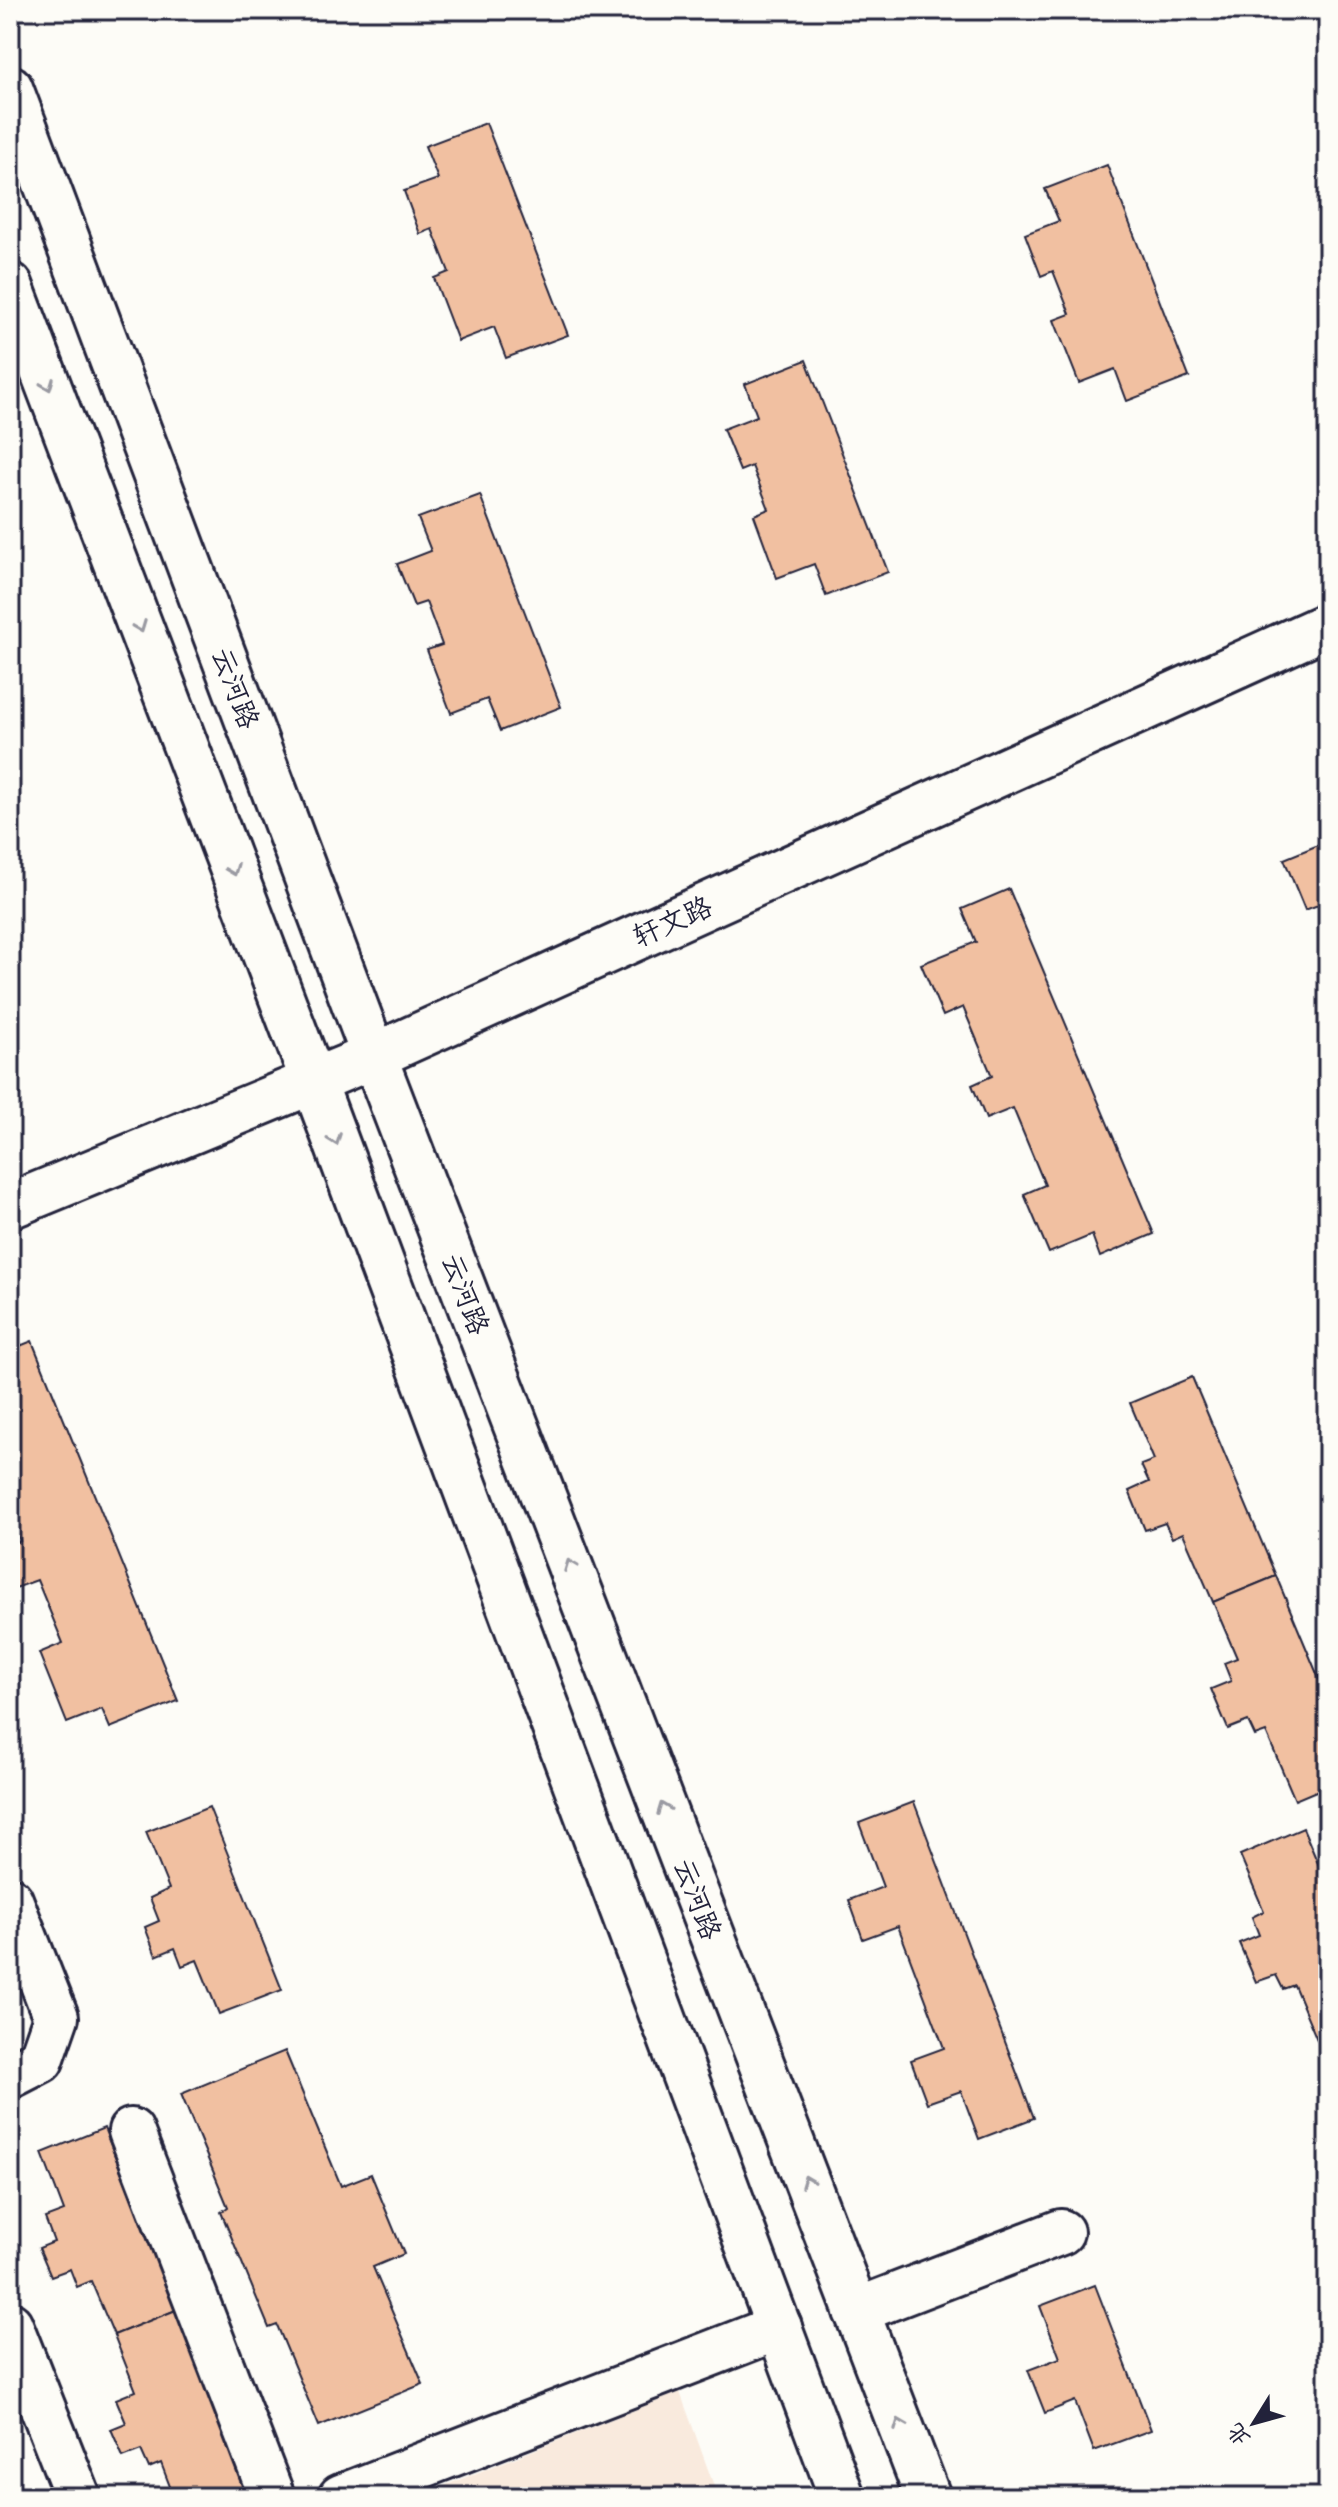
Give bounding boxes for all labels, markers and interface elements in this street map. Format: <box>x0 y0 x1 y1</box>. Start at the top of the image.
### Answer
one-way arrow <box>38 377 55 391</box>
one-way arrow <box>130 620 147 634</box>
street label: 云河路 <box>205 643 267 733</box>
one-way arrow <box>223 862 240 876</box>
street label: 轩文路 <box>627 888 717 954</box>
one-way arrow <box>325 1132 342 1146</box>
street label: 云河路 <box>435 1249 497 1339</box>
one-way arrow <box>563 1559 580 1573</box>
one-way arrow <box>656 1802 673 1816</box>
street label: 云河路 <box>667 1854 729 1944</box>
one-way arrow <box>800 2175 817 2189</box>
north arrow <box>1214 2383 1294 2463</box>
one-way arrow <box>893 2418 910 2432</box>
text: 北 <box>1221 2418 1256 2452</box>

